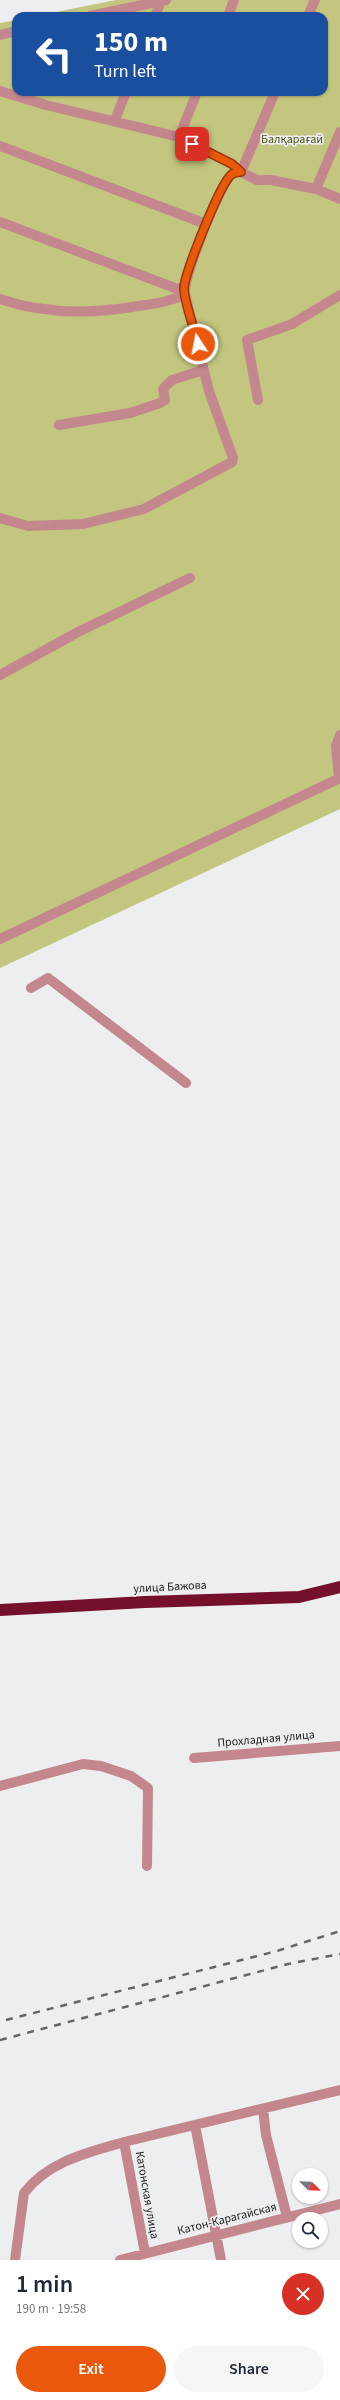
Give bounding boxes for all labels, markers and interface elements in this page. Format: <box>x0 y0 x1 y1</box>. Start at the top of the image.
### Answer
text: 150 m <box>94 22 168 62</box>
icon: left <box>28 28 80 80</box>
text: Turn left <box>94 59 156 84</box>
pin <box>175 127 209 161</box>
park label: Балқарағай <box>261 131 323 148</box>
icon: arrive <box>181 133 203 155</box>
position arrow <box>177 323 219 365</box>
street label: улица Бажова <box>133 1577 207 1597</box>
street label: Прохладная улица <box>217 1726 315 1752</box>
street label: Катонская улица <box>131 2150 163 2240</box>
north arrow <box>292 2168 328 2204</box>
map controls <box>292 2168 328 2248</box>
street label: Катон-Карагайская <box>176 2198 278 2240</box>
button: search <box>292 2212 328 2248</box>
text: 1 min <box>16 2267 73 2302</box>
button: close <box>282 2273 324 2315</box>
text: 190 m · 19:58 <box>16 2300 86 2318</box>
button: Exit <box>16 2346 166 2392</box>
button: Share <box>174 2346 324 2392</box>

